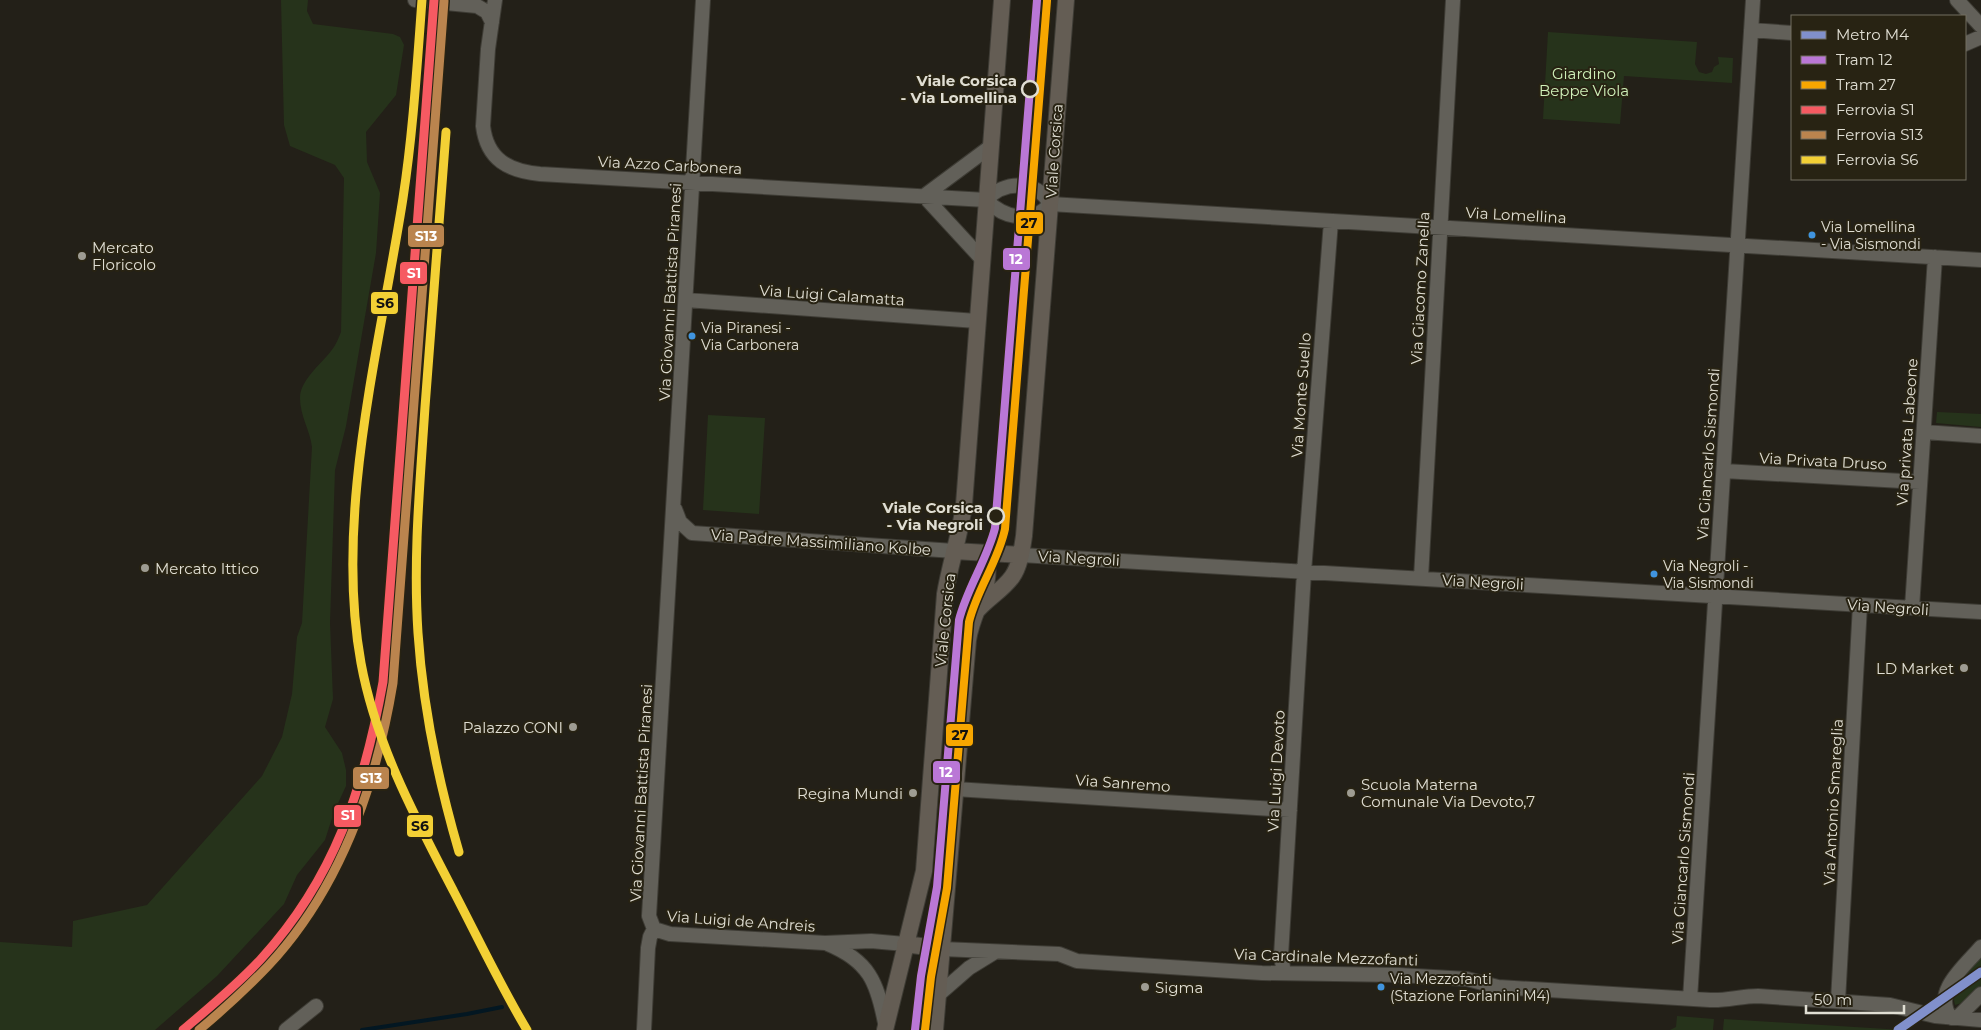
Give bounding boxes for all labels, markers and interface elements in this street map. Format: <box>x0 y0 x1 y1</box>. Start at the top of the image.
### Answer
legend <box>1791 15 1966 180</box>
text: Metro M4 <box>1836 25 1909 44</box>
text: Tram 12 <box>1836 50 1892 69</box>
park label: Giardino Beppe Viola <box>1539 64 1629 100</box>
place label: Viale Corsica - Via Lomellina <box>901 71 1017 107</box>
text: Tram 27 <box>1836 75 1896 94</box>
marker: Viale Corsica - Via Lomellina <box>1021 80 1039 98</box>
text: Ferrovia S1 <box>1836 100 1915 119</box>
street label: Viale Corsica <box>1041 103 1067 199</box>
text: Ferrovia S13 <box>1836 125 1923 144</box>
text: Ferrovia S6 <box>1836 150 1919 169</box>
street label: Via Azzo Carbonera <box>597 152 743 178</box>
street label: Via Giovanni Battista Piranesi <box>655 182 685 402</box>
street label: Via Lomellina <box>1465 203 1567 227</box>
line badge: 27 <box>1015 211 1044 235</box>
street label: Via Giacomo Zanella <box>1407 211 1433 365</box>
text: 27 <box>1021 214 1038 232</box>
place label: Via Lomellina - Via Sismondi <box>1821 218 1921 253</box>
line badge: S13 <box>407 224 445 248</box>
text: S13 <box>415 227 437 245</box>
marker: Via Lomellina - Via Sismondi <box>1807 230 1817 240</box>
place label: Mercato Floricolo <box>92 238 156 274</box>
line badge: 12 <box>1002 247 1031 271</box>
marker: Mercato Floricolo <box>76 250 88 262</box>
text: 12 <box>1009 250 1023 268</box>
line badge: S1 <box>399 261 428 285</box>
text: S1 <box>407 264 421 282</box>
street label: Via Luigi Calamatta <box>759 280 905 310</box>
line badge: S6 <box>370 291 399 315</box>
text: S6 <box>376 294 394 312</box>
place label: Via Piranesi - Via Carbonera <box>701 319 799 354</box>
marker: Via Piranesi - Via Carbonera <box>687 331 697 341</box>
street label: Via Monte Suello <box>1287 332 1315 458</box>
street label: Via privata Labeone <box>1892 358 1922 506</box>
street label: Via Giancarlo Sismondi <box>1693 367 1723 541</box>
street label: Via Privata Druso <box>1759 448 1887 474</box>
place label: Viale Corsica - Via Negroli <box>881 498 983 534</box>
marker: Viale Corsica - Via Negroli <box>987 507 1005 525</box>
street label: Via Padre Massimiliano Kolbe <box>710 525 932 559</box>
street label: Via Negroli <box>1038 546 1120 570</box>
place label: Via Negroli - Via Sismondi <box>1663 557 1754 592</box>
place label: Mercato Ittico <box>155 559 259 578</box>
marker: Mercato Ittico <box>139 562 151 574</box>
marker: Via Negroli - Via Sismondi <box>1649 569 1659 579</box>
street label: Via Negroli <box>1442 570 1524 594</box>
street label: Viale Corsica <box>931 572 959 668</box>
street label: Via Negroli <box>1847 595 1929 619</box>
place label: LD Market <box>1876 659 1954 678</box>
marker: LD Market <box>1958 662 1970 674</box>
street label: Via Giovanni Battista Piranesi <box>626 683 656 903</box>
street label: Via Luigi Devoto <box>1263 710 1289 832</box>
place label: Palazzo CONI <box>463 718 563 737</box>
street label: Via Antonio Smareglia <box>1819 718 1847 886</box>
marker: Palazzo CONI <box>567 721 579 733</box>
line badge: 27 <box>945 723 974 747</box>
text: 27 <box>952 726 969 744</box>
line badge: 12 <box>932 760 961 784</box>
text: 12 <box>939 763 953 781</box>
line badge: S13 <box>352 766 390 790</box>
text: S13 <box>360 769 382 787</box>
street label: Via Sanremo <box>1075 770 1171 796</box>
street label: Via Giancarlo Sismondi <box>1668 771 1698 945</box>
place label: Scuola Materna Comunale Via Devoto,7 <box>1361 775 1535 811</box>
place label: Regina Mundi <box>797 784 903 803</box>
marker: Regina Mundi <box>907 787 919 799</box>
marker: Scuola Materna Comunale Via Devoto,7 <box>1345 787 1357 799</box>
line badge: S1 <box>333 804 362 828</box>
text: S1 <box>341 806 355 824</box>
line badge: S6 <box>406 814 434 838</box>
text: S6 <box>411 817 429 835</box>
street label: Via Luigi de Andreis <box>666 906 816 936</box>
street label: Via Cardinale Mezzofanti <box>1234 944 1418 970</box>
place label: Via Mezzofanti (Stazione Forlanini M4) <box>1390 970 1550 1005</box>
place label: Sigma <box>1155 978 1203 997</box>
marker: Sigma <box>1139 981 1151 993</box>
marker: Via Mezzofanti (Stazione Forlanini M4) <box>1376 982 1386 992</box>
scale bar <box>1806 982 1904 1014</box>
text: 50 m <box>1814 990 1852 1009</box>

